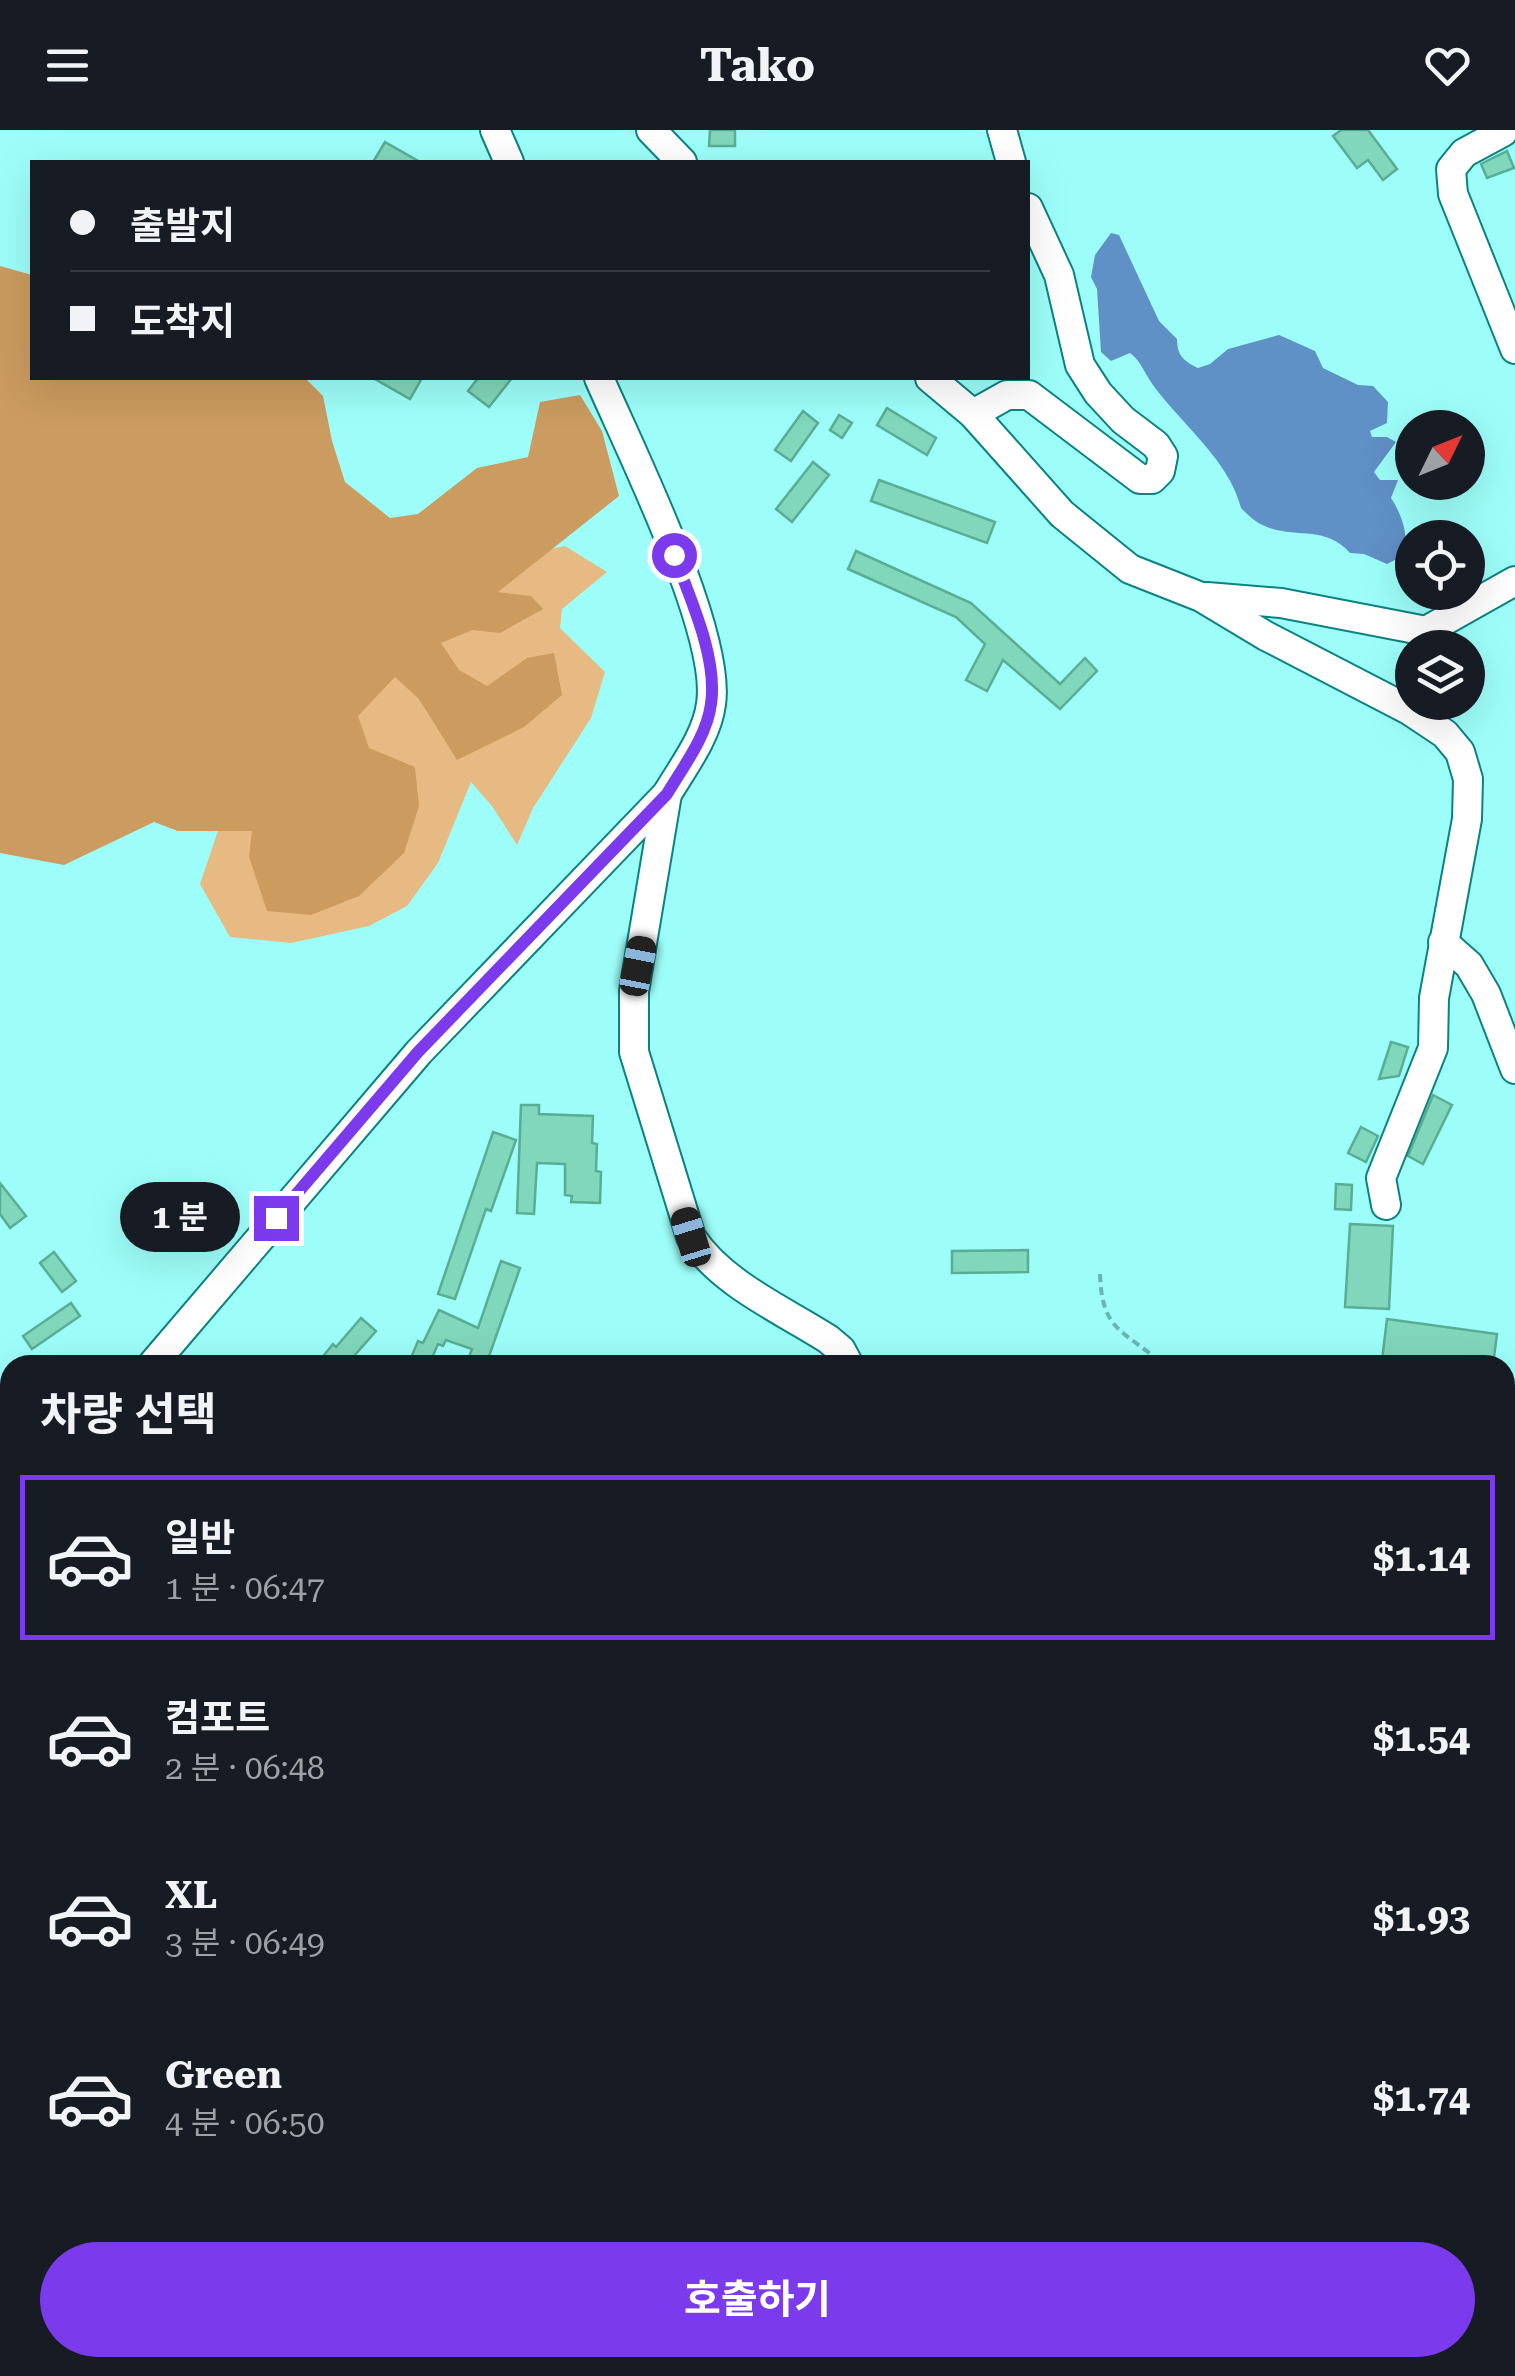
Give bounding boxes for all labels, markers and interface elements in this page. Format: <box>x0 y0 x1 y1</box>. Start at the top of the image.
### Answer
icon: menu <box>40 38 95 93</box>
icon: heart <box>1420 38 1475 93</box>
text: Tako <box>700 39 815 92</box>
text: 출발지 <box>130 204 235 248</box>
text: 도착지 <box>130 300 235 344</box>
north arrow <box>1395 410 1485 500</box>
map controls <box>1395 410 1485 720</box>
button: locate <box>1395 520 1485 610</box>
route start <box>652 533 697 578</box>
button: layers <box>1395 630 1485 720</box>
car <box>618 934 658 998</box>
callout: 1 분 <box>121 1183 241 1253</box>
route end <box>254 1196 299 1241</box>
text: 1 분 <box>152 1198 208 1236</box>
car <box>668 1204 714 1270</box>
text: 차량 선택 <box>40 1388 217 1441</box>
icon: car <box>45 1513 135 1603</box>
text: 일반 <box>165 1516 235 1560</box>
text: $1.14 <box>1373 1536 1470 1580</box>
text: 1 분 · 06:47 <box>165 1569 325 1607</box>
icon: car <box>45 1693 135 1783</box>
text: 컴포트 <box>165 1696 270 1740</box>
text: $1.54 <box>1373 1716 1470 1760</box>
text: 2 분 · 06:48 <box>165 1749 325 1787</box>
icon: car <box>45 1873 135 1963</box>
text: XL <box>165 1873 217 1917</box>
text: $1.93 <box>1373 1896 1470 1940</box>
text: 3 분 · 06:49 <box>165 1924 325 1962</box>
icon: car <box>45 2053 135 2143</box>
text: Green <box>165 2053 282 2097</box>
text: $1.74 <box>1373 2076 1470 2120</box>
text: 4 분 · 06:50 <box>165 2104 325 2142</box>
button: 호출하기 <box>40 2242 1475 2357</box>

